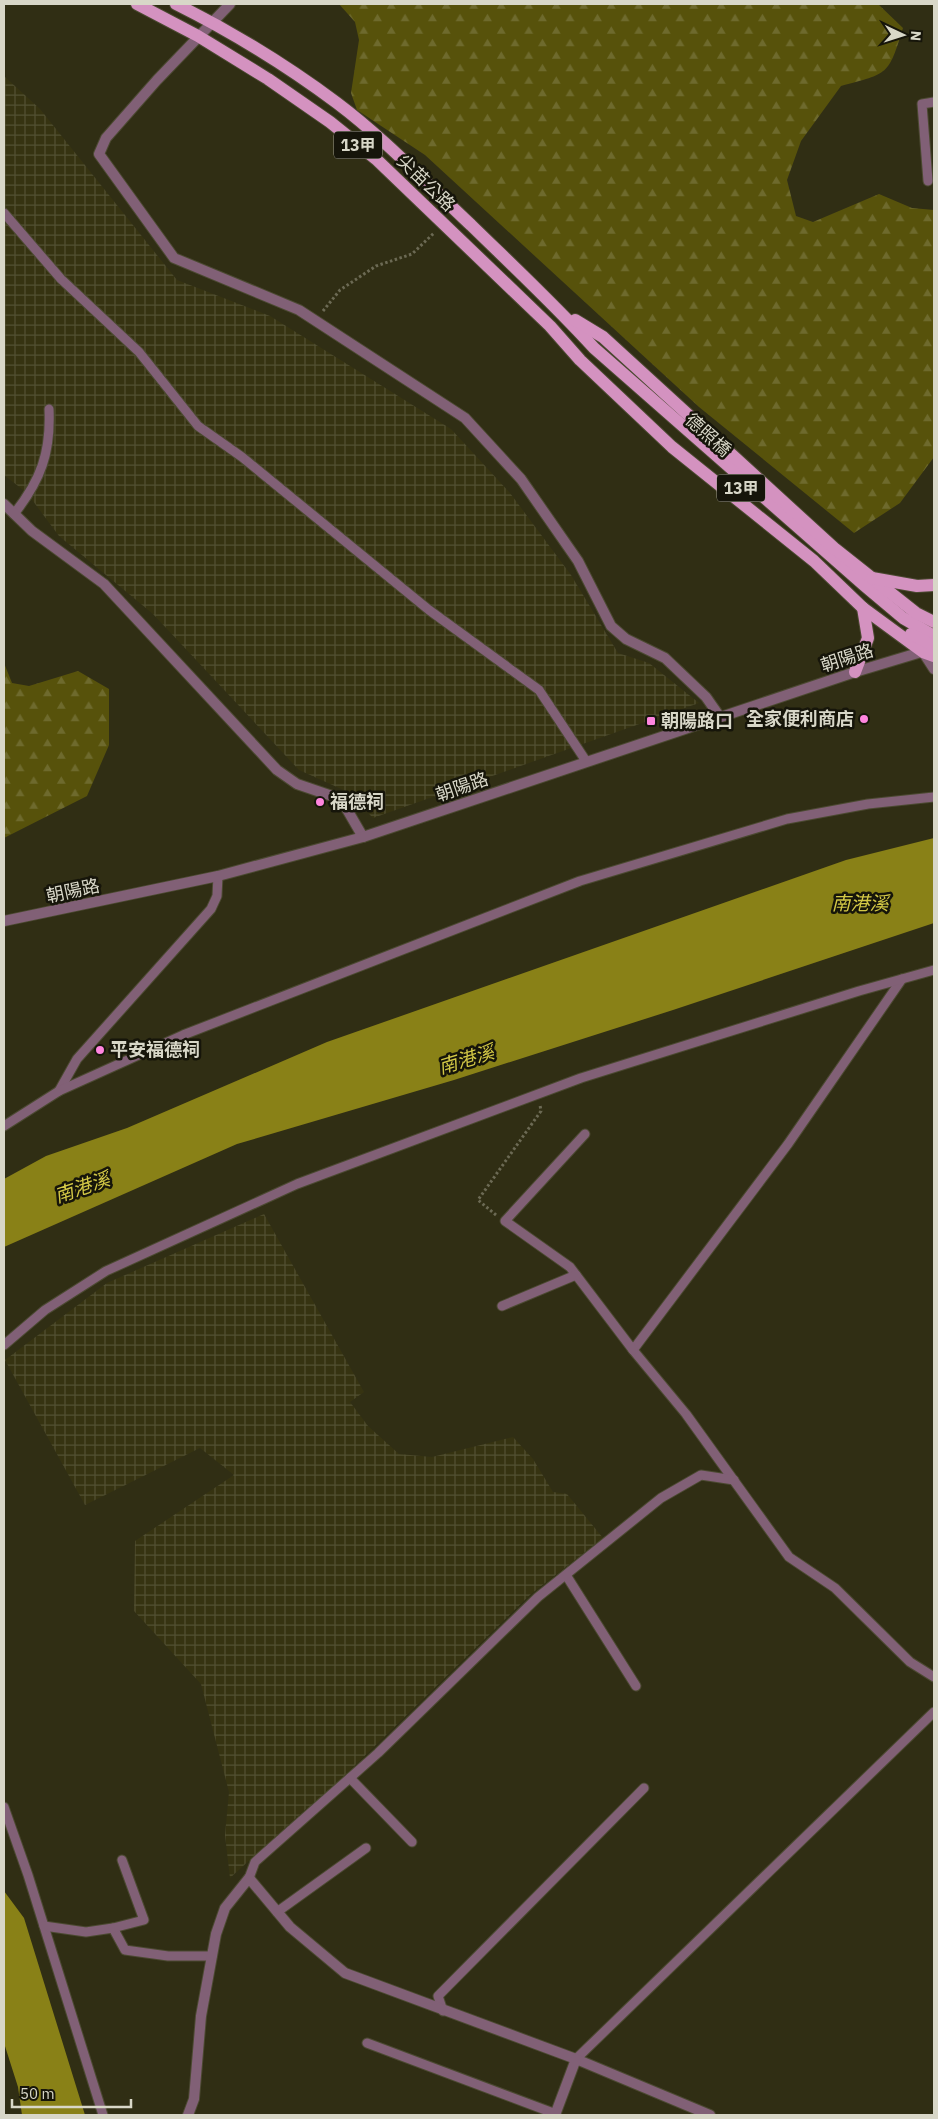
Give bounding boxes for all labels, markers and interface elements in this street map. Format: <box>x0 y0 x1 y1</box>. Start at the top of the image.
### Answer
north arrow <box>878 10 928 60</box>
text: N <box>907 30 925 42</box>
road number: 13甲 <box>334 132 382 158</box>
street label: 尖苗公路 <box>392 149 460 216</box>
street label: 德照橋 <box>681 408 736 461</box>
road number: 13甲 <box>717 474 765 502</box>
street label: 朝陽路 <box>818 638 876 677</box>
place label: 全家便利商店 <box>746 707 854 730</box>
place label: 朝陽路口 <box>661 709 733 732</box>
marker: 全家便利商店 <box>858 713 870 725</box>
marker: 朝陽路口 <box>645 715 657 727</box>
street label: 朝陽路 <box>433 767 491 806</box>
place label: 福德祠 <box>330 790 384 813</box>
marker: 福德祠 <box>314 796 326 808</box>
street label: 朝陽路 <box>44 874 102 907</box>
water label: 南港溪 <box>831 891 891 915</box>
place label: 平安福德祠 <box>110 1038 200 1061</box>
water label: 南港溪 <box>435 1038 500 1079</box>
marker: 平安福德祠 <box>94 1044 106 1056</box>
water label: 南港溪 <box>51 1165 116 1208</box>
scale bar <box>12 2076 131 2108</box>
text: 50 m <box>20 2084 55 2103</box>

